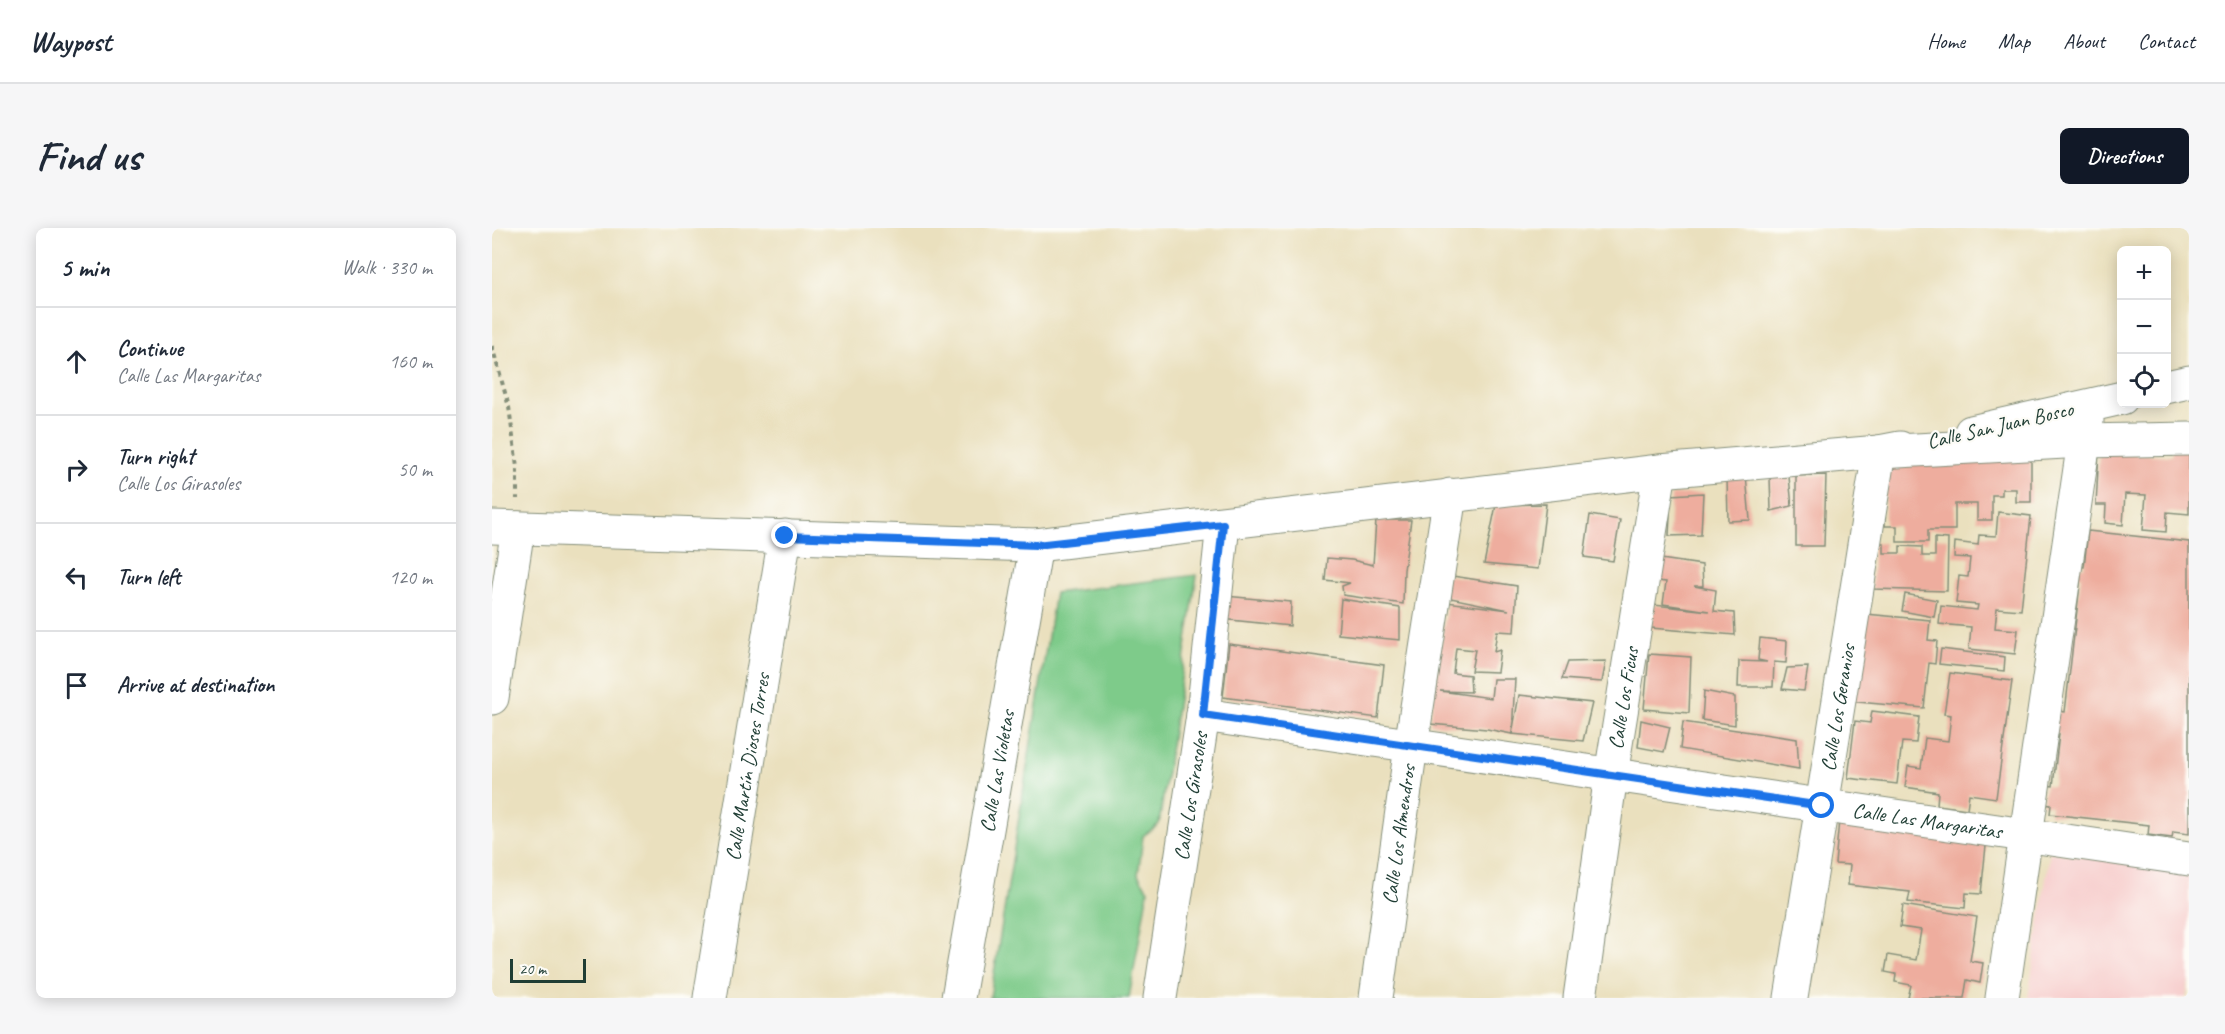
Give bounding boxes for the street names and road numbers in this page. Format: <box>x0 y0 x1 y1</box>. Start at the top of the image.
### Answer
street label: Calle San Juan Bosco <box>1924 395 2077 454</box>
street label: Calle Los Geranios <box>1815 641 1861 773</box>
street label: Calle Los Ficus <box>1602 643 1645 751</box>
street label: Calle Martín Dioses Torres <box>720 670 776 863</box>
street label: Calle Las Violetas <box>974 707 1021 834</box>
street label: Calle Los Girasoles <box>1168 729 1213 862</box>
street label: Calle Los Almendros <box>1376 761 1421 906</box>
street label: Calle Las Margaritas <box>1851 797 2006 845</box>

